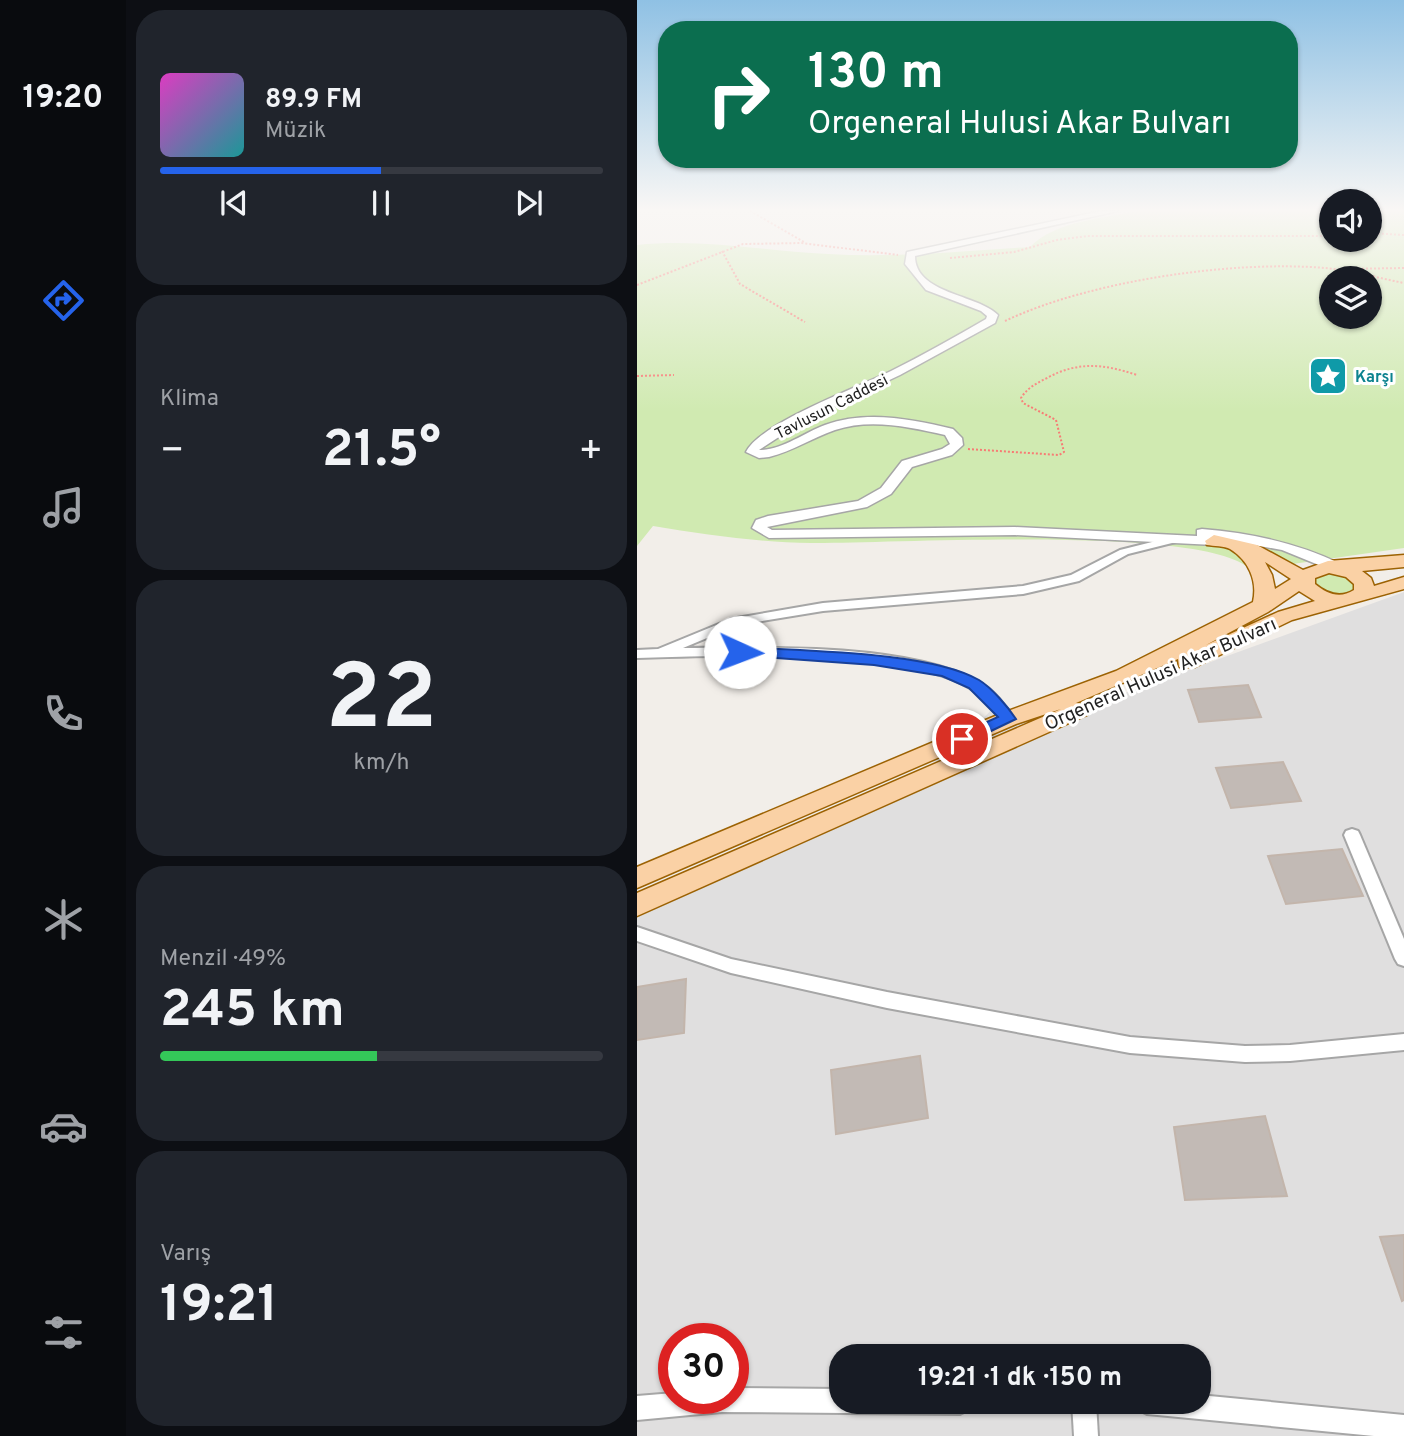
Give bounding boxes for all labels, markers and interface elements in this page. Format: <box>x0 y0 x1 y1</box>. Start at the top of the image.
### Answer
text: 130 m <box>808 44 944 106</box>
icon: right <box>693 49 784 140</box>
text: 19:20 <box>23 79 103 119</box>
text: 89.9 FM <box>265 84 362 117</box>
text: Orgeneral Hulusi Akar Bulvarı <box>808 105 1231 145</box>
text: Müzik <box>265 117 326 146</box>
icon: previous <box>215 184 253 222</box>
icon: pause <box>362 184 400 222</box>
icon: next <box>510 184 548 222</box>
map controls <box>1319 189 1382 329</box>
button: sound <box>1319 189 1382 252</box>
button: layers <box>1319 266 1382 329</box>
icon: directions <box>39 276 88 325</box>
place icon: Karşı <box>1307 355 1349 397</box>
place label: Karşı <box>1355 368 1394 388</box>
street label: Tavlusun Caddesi <box>772 371 892 445</box>
text: Klima <box>160 385 219 414</box>
text: 21.5° <box>322 419 441 485</box>
text: − <box>160 428 185 477</box>
text: + <box>578 428 603 477</box>
icon: music <box>39 483 88 532</box>
street label: Orgeneral Hulusi Akar Bulvarı <box>1041 613 1280 737</box>
position arrow <box>703 615 777 689</box>
text: 22 <box>326 646 437 761</box>
icon: phone <box>39 689 88 738</box>
pin <box>932 709 992 769</box>
icon: arrive <box>943 720 981 758</box>
text: km/h <box>354 749 409 778</box>
icon: climate <box>39 895 88 944</box>
text: Menzil · 49% <box>160 945 286 974</box>
text: 245 km <box>160 979 345 1045</box>
icon: car <box>39 1102 88 1151</box>
text: Varış <box>160 1240 211 1269</box>
text: 19:21 <box>160 1274 278 1340</box>
icon: filters <box>39 1308 88 1357</box>
speed limit sign: 30 <box>658 1323 749 1414</box>
text: 19:21 · 1 dk · 150 m <box>918 1362 1122 1395</box>

